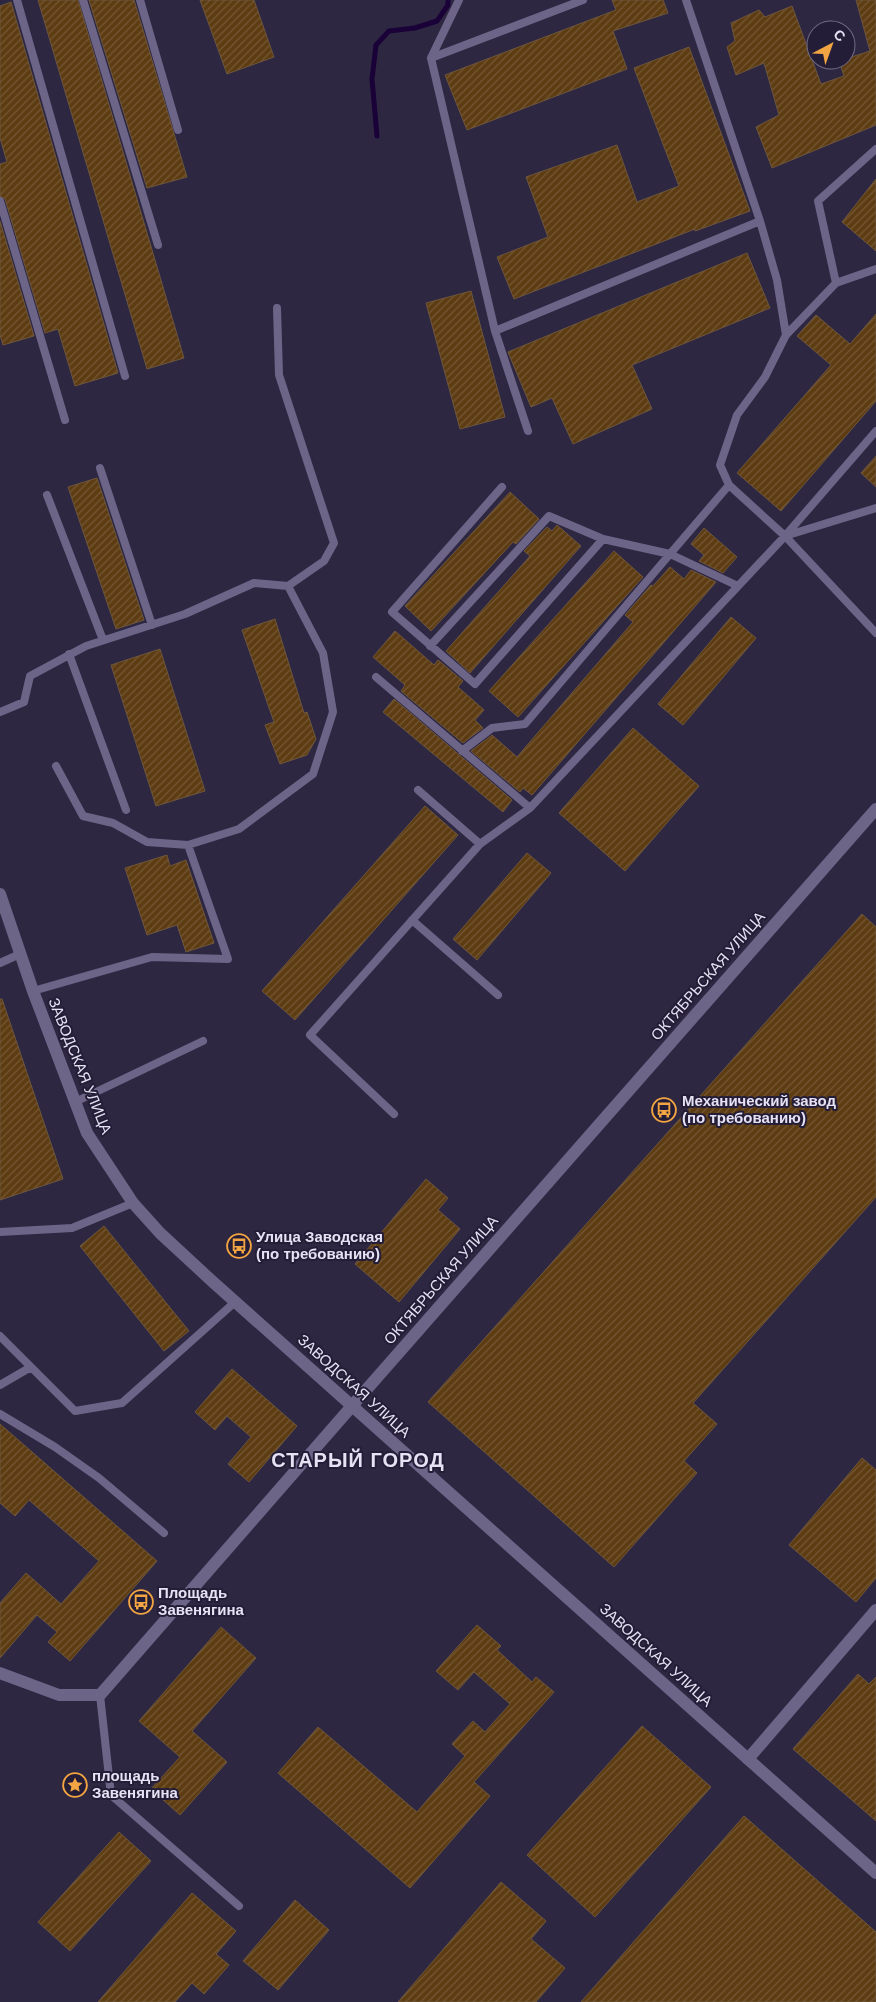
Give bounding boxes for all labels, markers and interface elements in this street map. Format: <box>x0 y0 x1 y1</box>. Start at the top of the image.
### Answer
north arrow <box>806 20 856 70</box>
text: С <box>830 26 849 45</box>
street label: ОКТЯБРЬСКАЯ УЛИЦА <box>647 908 768 1043</box>
street label: ЗАВОДСКАЯ УЛИЦА <box>45 995 116 1136</box>
place label: Механический завод (по требованию) <box>682 1092 837 1126</box>
bus stop icon: Механический завод (по требованию) <box>651 1097 677 1123</box>
street label: ОКТЯБРЬСКАЯ УЛИЦА <box>380 1212 501 1347</box>
place label: Улица Заводская (по требованию) <box>256 1228 383 1262</box>
bus stop icon: Улица Заводская (по требованию) <box>226 1233 252 1259</box>
street label: ЗАВОДСКАЯ УЛИЦА <box>295 1331 414 1441</box>
district label: СТАРЫЙ ГОРОД <box>271 1448 445 1471</box>
place label: Площадь Завенягина <box>158 1584 244 1618</box>
bus stop icon: Площадь Завенягина <box>128 1589 154 1615</box>
street label: ЗАВОДСКАЯ УЛИЦА <box>597 1600 716 1710</box>
place label: площадь Завенягина <box>92 1767 178 1801</box>
place icon: площадь Завенягина <box>62 1772 88 1798</box>

